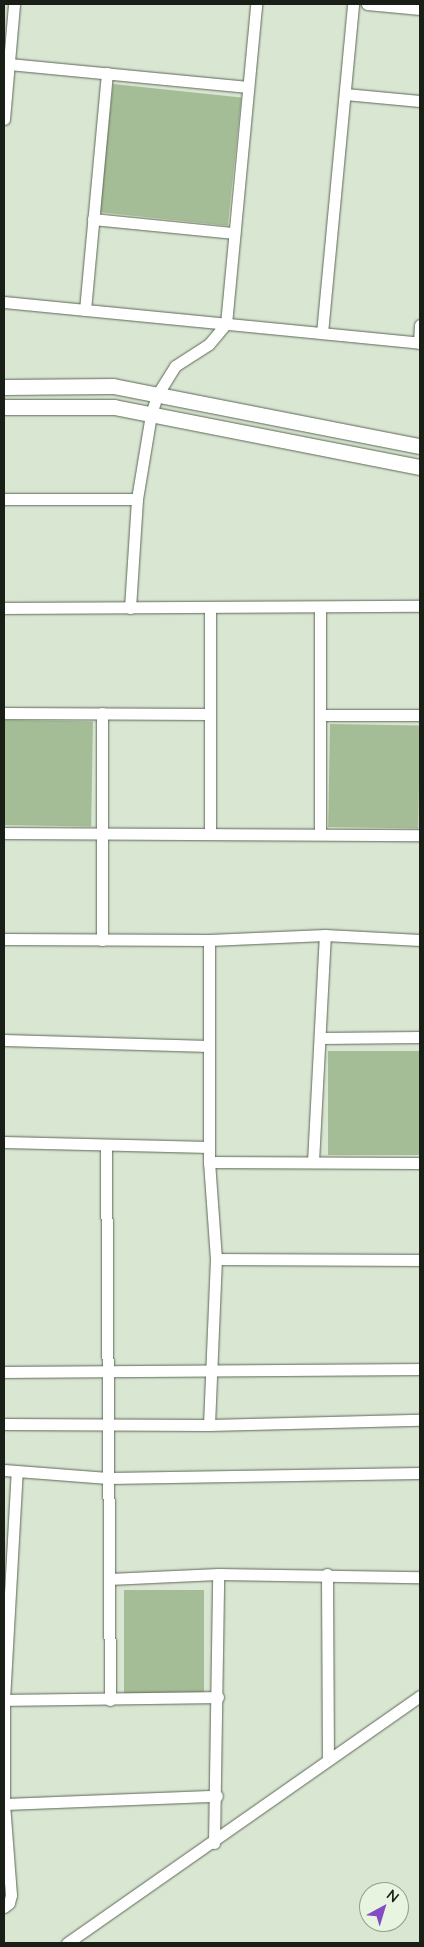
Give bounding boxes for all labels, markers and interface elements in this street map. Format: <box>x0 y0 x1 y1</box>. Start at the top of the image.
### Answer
north arrow <box>359 1882 409 1932</box>
text: N <box>384 1886 403 1906</box>

